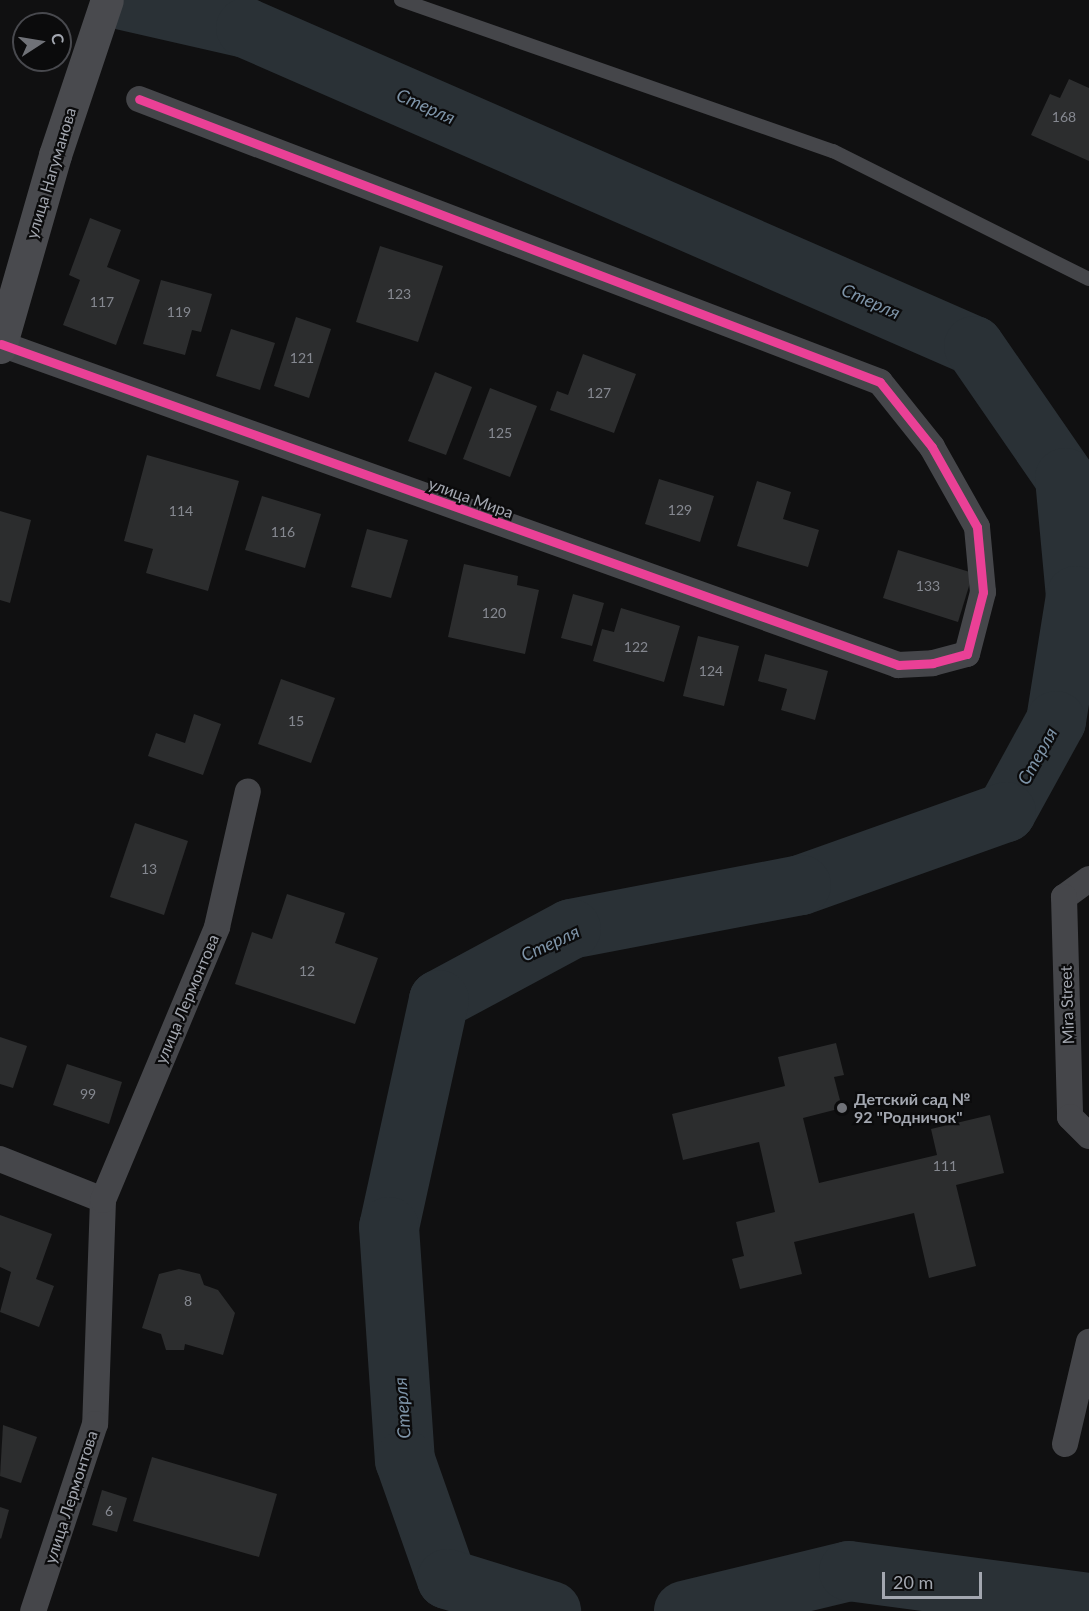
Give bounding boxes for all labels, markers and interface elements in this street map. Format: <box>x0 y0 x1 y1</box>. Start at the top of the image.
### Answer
north arrow <box>12 12 72 72</box>
text: С <box>48 31 69 46</box>
water label: Стерля <box>393 84 459 128</box>
street label: улица Нагуманова <box>22 105 80 241</box>
house number: 168 <box>1052 109 1076 125</box>
water label: Стерля <box>838 279 904 323</box>
house number: 123 <box>387 286 411 302</box>
house number: 117 <box>90 294 114 310</box>
house number: 119 <box>167 304 191 320</box>
house number: 121 <box>290 350 314 366</box>
house number: 127 <box>587 385 611 401</box>
house number: 125 <box>488 425 512 441</box>
street label: улица Мира <box>426 474 516 522</box>
house number: 129 <box>668 502 692 518</box>
house number: 114 <box>169 503 193 519</box>
house number: 116 <box>271 524 295 540</box>
house number: 133 <box>916 578 940 594</box>
house number: 120 <box>482 605 506 621</box>
house number: 122 <box>624 639 648 655</box>
house number: 124 <box>699 663 723 679</box>
house number: 15 <box>288 713 304 729</box>
water label: Стерля <box>1013 724 1061 788</box>
house number: 13 <box>141 861 157 877</box>
water label: Стерля <box>517 920 583 966</box>
street label: улица Лермонтова <box>151 931 223 1067</box>
house number: 12 <box>299 963 315 979</box>
street label: Mira Street <box>1056 965 1078 1045</box>
house number: 99 <box>80 1086 96 1102</box>
place label: Детский сад № 92 "Родничок" <box>854 1089 971 1127</box>
marker: Детский сад № 92 "Родничок" <box>835 1101 849 1115</box>
house number: 111 <box>933 1158 957 1174</box>
house number: 8 <box>184 1293 192 1309</box>
water label: Стерля <box>389 1376 415 1440</box>
street label: улица Лермонтова <box>40 1428 102 1566</box>
house number: 6 <box>105 1503 113 1519</box>
scale bar <box>885 1560 986 1598</box>
text: 20 m <box>893 1571 933 1593</box>

